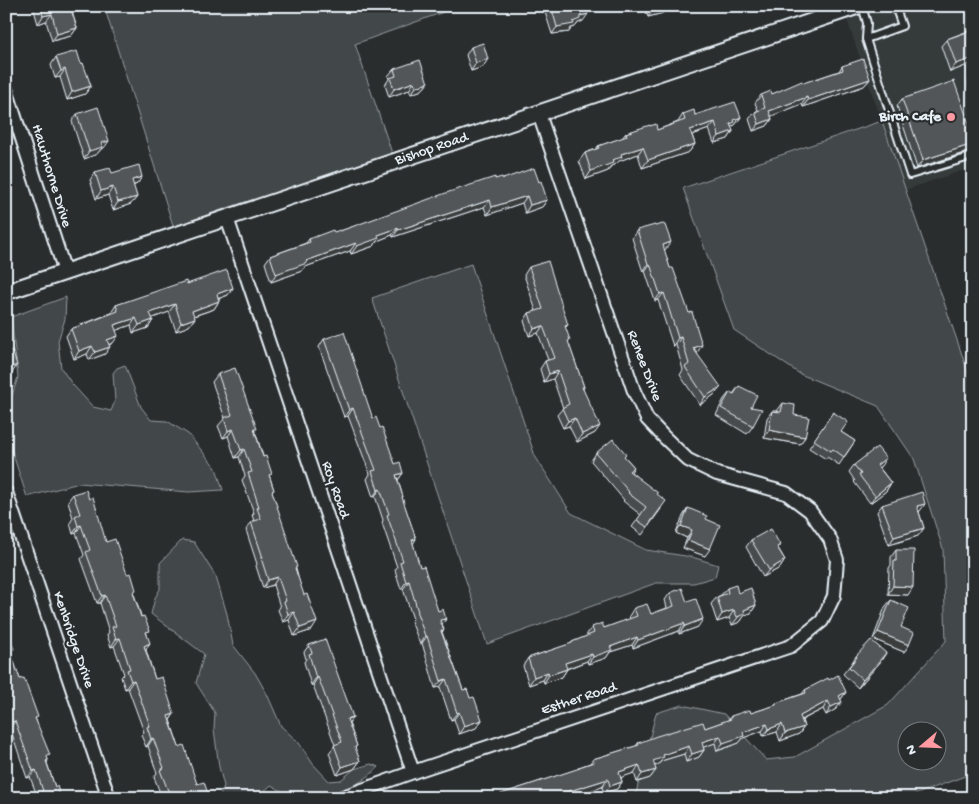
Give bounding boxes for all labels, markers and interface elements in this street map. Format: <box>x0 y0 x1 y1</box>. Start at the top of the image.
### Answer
place label: Birch Cafe <box>878 108 942 126</box>
marker: Birch Cafe <box>945 111 957 123</box>
street label: Hawthorne Drive <box>27 122 75 230</box>
street label: Bishop Road <box>392 128 472 170</box>
street label: Renee Drive <box>622 328 666 404</box>
street label: Roy Road <box>317 459 354 522</box>
street label: Kenbridge Drive <box>48 589 98 691</box>
street label: Esther Road <box>539 678 620 720</box>
north arrow <box>896 722 946 772</box>
text: N <box>903 742 922 757</box>

